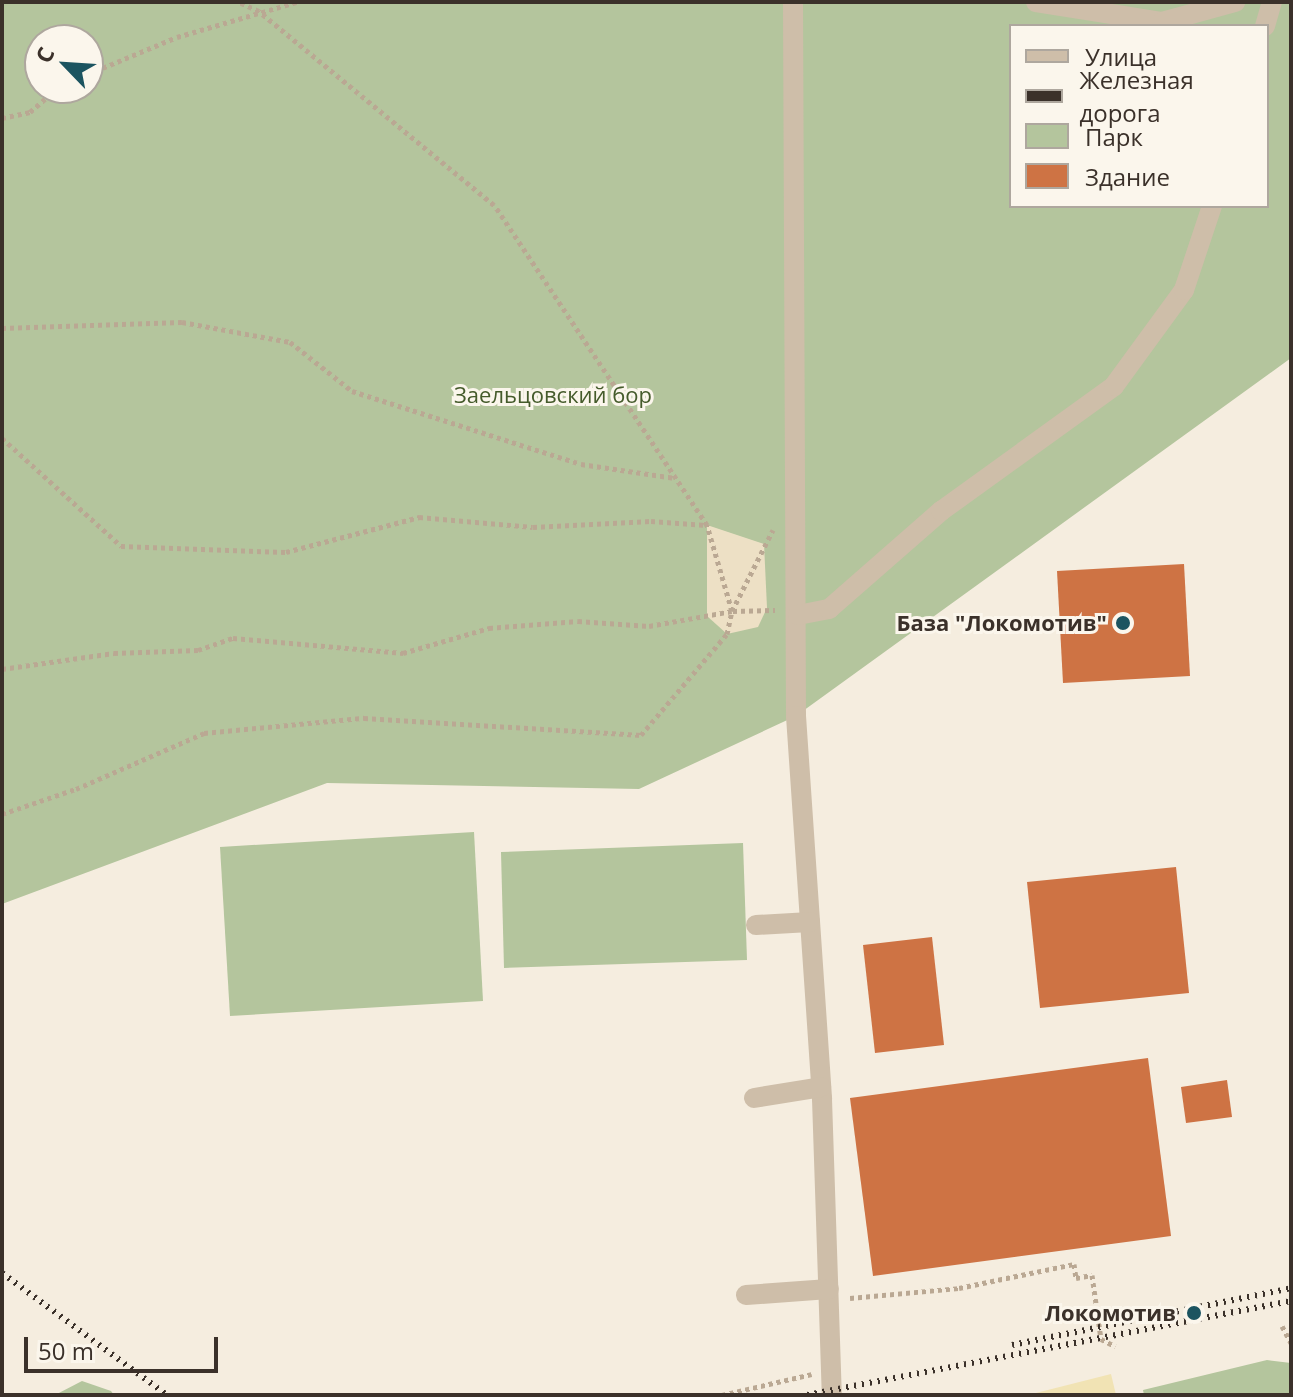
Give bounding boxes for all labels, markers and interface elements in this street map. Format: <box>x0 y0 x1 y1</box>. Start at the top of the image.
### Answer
north arrow <box>24 24 104 104</box>
legend <box>1009 24 1269 208</box>
text: Улица <box>1085 40 1157 73</box>
text: С <box>28 42 61 67</box>
text: Железная дорога <box>1079 63 1194 129</box>
text: Парк <box>1085 120 1143 153</box>
text: Здание <box>1085 160 1170 193</box>
park label: Заельцовский бор <box>454 382 652 408</box>
place label: База "Локомотив" <box>896 610 1107 636</box>
marker: База "Локомотив" <box>1114 614 1132 632</box>
place label: Локомотив <box>1045 1300 1176 1326</box>
marker: Локомотив <box>1183 1302 1205 1324</box>
scale bar <box>28 1321 222 1371</box>
text: 50 m <box>38 1334 94 1367</box>

